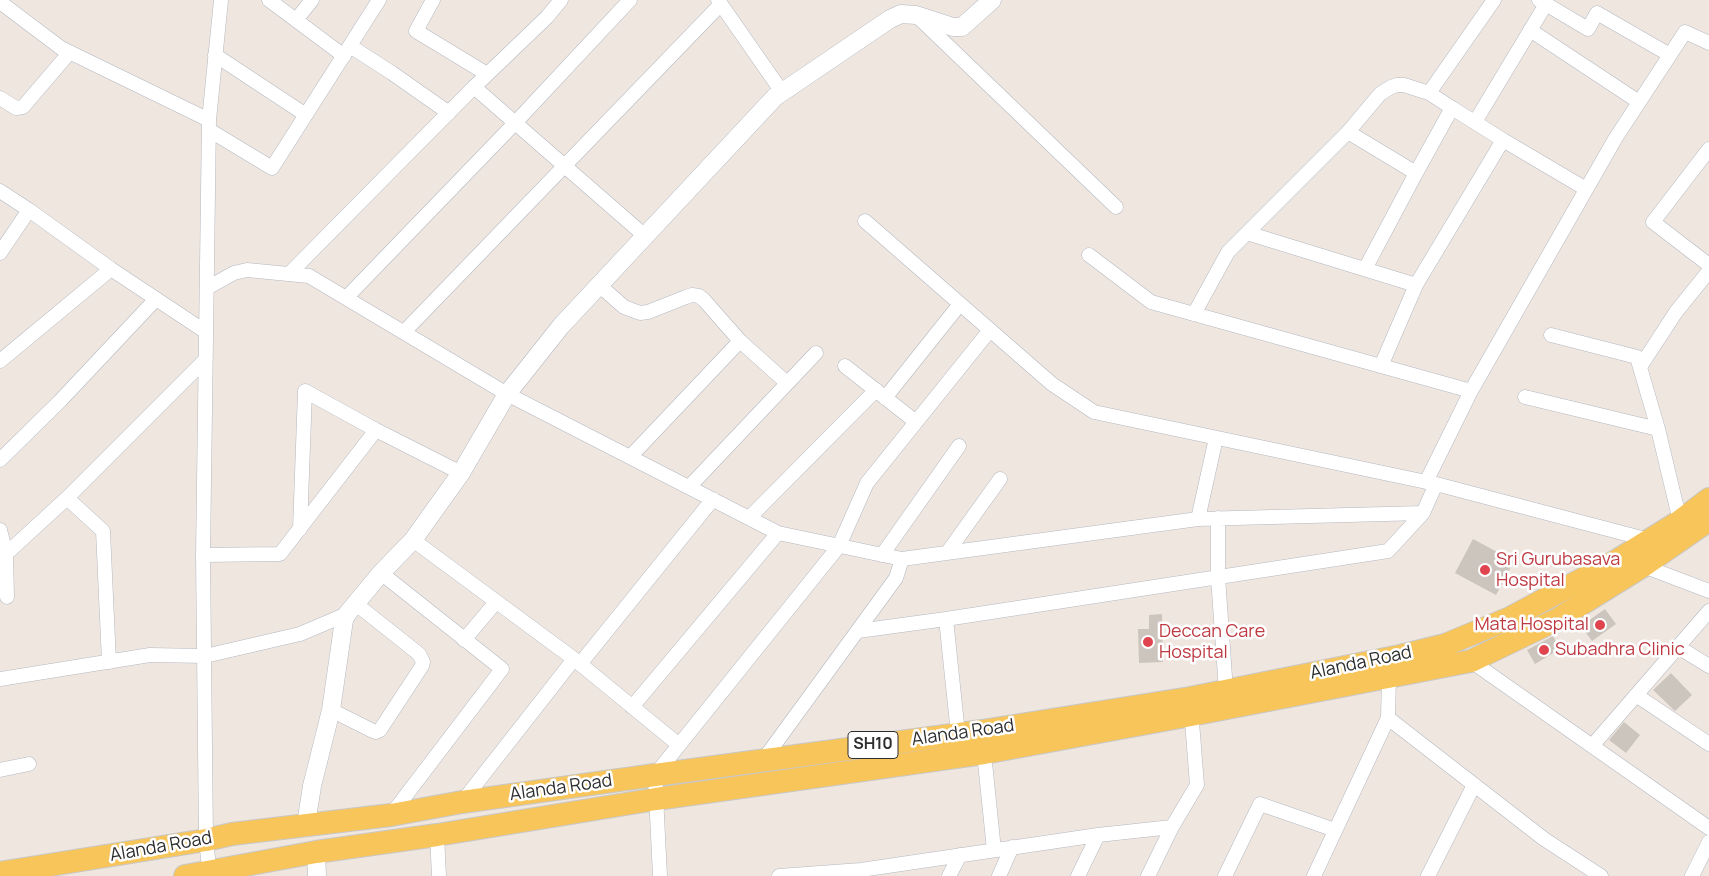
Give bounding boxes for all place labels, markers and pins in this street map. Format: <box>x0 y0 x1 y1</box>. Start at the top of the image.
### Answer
place label: Sri Gurubasava Hospital <box>1496 549 1620 592</box>
marker: Sri Gurubasava Hospital <box>1478 563 1492 577</box>
place label: Mata Hospital <box>1474 614 1589 636</box>
marker: Mata Hospital <box>1593 618 1607 632</box>
place label: Deccan Care Hospital <box>1159 621 1265 664</box>
marker: Deccan Care Hospital <box>1141 635 1155 649</box>
place label: Subadhra Clinic <box>1555 639 1685 661</box>
marker: Subadhra Clinic <box>1537 643 1551 657</box>

